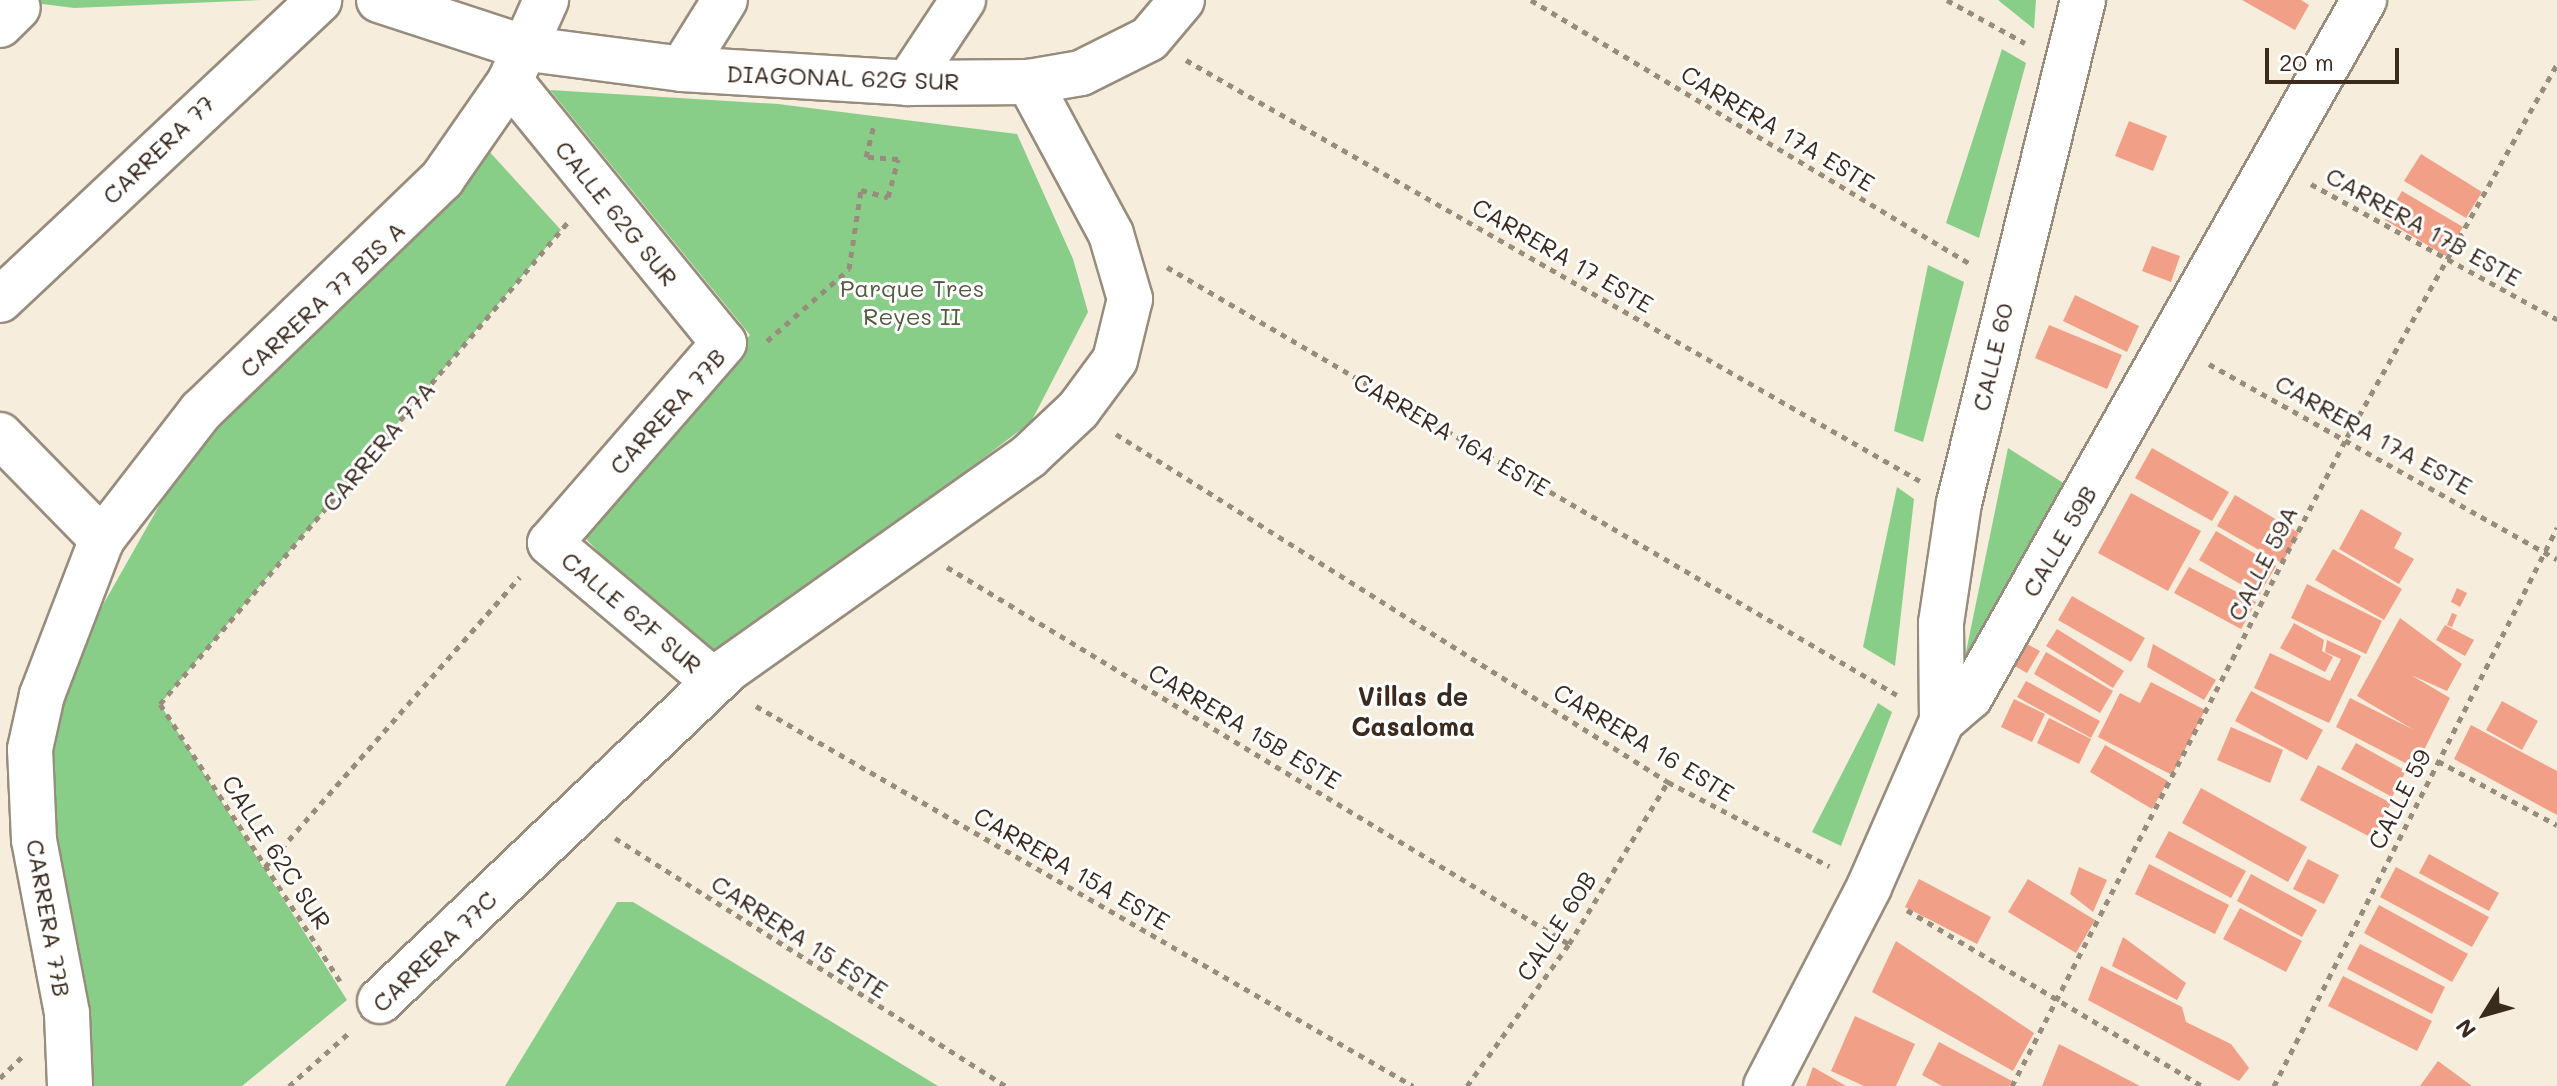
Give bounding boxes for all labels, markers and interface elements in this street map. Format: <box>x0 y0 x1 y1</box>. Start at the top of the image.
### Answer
scale bar <box>2269 32 2403 82</box>
text: 20 m <box>2279 46 2334 77</box>
street label: DIAGONAL 62G SUR <box>726 59 960 95</box>
street label: CARRERA 17A ESTE <box>1676 59 1880 197</box>
street label: CARRERA 77 <box>96 88 220 210</box>
street label: CALLE 62G SUR <box>550 135 684 291</box>
street label: CARRERA 17B ESTE <box>2321 160 2527 292</box>
street label: CARRERA 17 ESTE <box>1467 192 1659 318</box>
street label: CARRERA 77 BIS A <box>233 215 411 383</box>
park label: Parque Tres Reyes II <box>840 274 984 330</box>
street label: CALLE 60 <box>1966 300 2018 414</box>
street label: CARRERA 77B <box>603 342 731 480</box>
street label: CARRERA 16A ESTE <box>1349 366 1555 502</box>
street label: CARRERA 17A ESTE <box>2271 368 2477 500</box>
street label: CARRERA 77A <box>315 375 441 517</box>
street label: CALLE 59B <box>2016 480 2102 602</box>
street label: CALLE 59A <box>2221 501 2303 625</box>
street label: CALLE 62F SUR <box>556 545 708 679</box>
street label: CARRERA 15B ESTE <box>1143 657 1347 795</box>
street label: CARRERA 16 ESTE <box>1549 677 1739 807</box>
district label: Villas de Casaloma <box>1351 681 1475 742</box>
street label: CALLE 59 <box>2362 744 2436 854</box>
street label: CALLE 62C SUR <box>216 770 338 934</box>
street label: CARRERA 15A ESTE <box>969 800 1175 936</box>
street label: CARRERA 77B <box>21 837 77 999</box>
street label: CALLE 60B <box>1510 866 1602 986</box>
street label: CARRERA 15 ESTE <box>706 868 894 1004</box>
street label: CARRERA 77C <box>366 884 502 1018</box>
north arrow <box>2445 974 2525 1054</box>
text: N <box>2449 1013 2482 1044</box>

